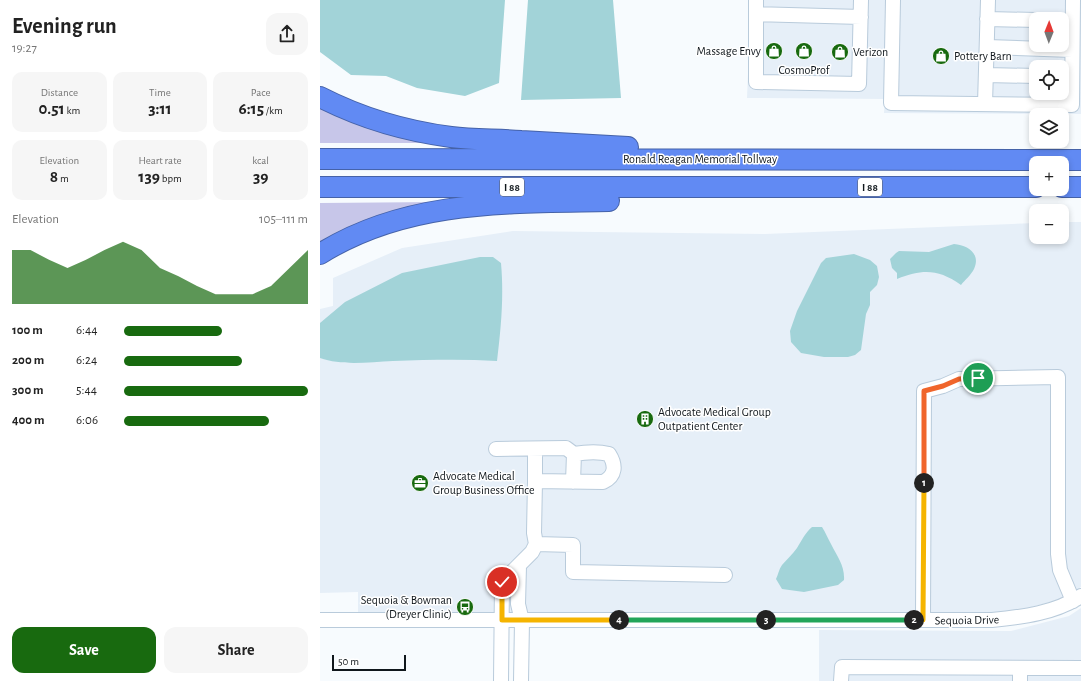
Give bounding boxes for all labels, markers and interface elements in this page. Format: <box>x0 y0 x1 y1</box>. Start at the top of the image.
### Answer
north arrow <box>1029 12 1069 52</box>
map controls <box>1029 12 1069 244</box>
button: share <box>266 13 308 55</box>
text: Evening run <box>12 15 117 37</box>
shop icon: Massage Envy <box>764 41 784 61</box>
shop icon: CosmoProf <box>794 41 814 61</box>
text: 19:27 <box>12 42 37 55</box>
shop icon: Verizon <box>830 42 850 62</box>
place label: Massage Envy <box>696 45 761 58</box>
place label: Verizon <box>853 46 888 58</box>
shop icon: Pottery Barn <box>931 46 951 66</box>
place label: Pottery Barn <box>954 50 1012 63</box>
button: locate <box>1029 60 1069 100</box>
place label: CosmoProf <box>779 64 831 76</box>
text: Distance <box>41 87 78 98</box>
text: Time <box>149 87 171 98</box>
text: Pace <box>251 87 271 98</box>
text: 0.51 <box>38 100 65 117</box>
text: 3:11 <box>148 100 172 117</box>
text: 6:15 <box>238 100 264 117</box>
text: km <box>65 105 80 116</box>
text: /km <box>264 105 283 116</box>
button: layers <box>1029 108 1069 148</box>
street label: Ronald Reagan Memorial Tollway <box>623 153 777 166</box>
text: Elevation <box>39 155 79 166</box>
text: Heart rate <box>138 155 182 166</box>
text: kcal <box>252 155 269 166</box>
button: + <box>1029 156 1069 196</box>
text: 8 <box>50 168 58 185</box>
text: 139 <box>138 168 160 185</box>
text: 39 <box>253 168 268 185</box>
text: m <box>58 173 69 184</box>
text: bpm <box>160 173 182 184</box>
road number: I 88 <box>500 178 524 196</box>
road number: I 88 <box>858 178 882 196</box>
button: − <box>1029 204 1069 244</box>
text: Elevation <box>12 213 59 226</box>
text: 105–111 m <box>259 213 308 226</box>
text: 100 m <box>12 324 43 337</box>
text: 6:44 <box>76 324 98 337</box>
text: 200 m <box>12 354 44 367</box>
text: 6:24 <box>76 354 97 367</box>
pin <box>961 361 995 395</box>
icon: arrive <box>967 367 989 389</box>
text: 300 m <box>12 384 44 397</box>
text: 5:44 <box>76 384 97 397</box>
place label: Advocate Medical Group Outpatient Center <box>658 406 771 432</box>
building icon: Advocate Medical Group Outpatient Center <box>635 409 655 429</box>
text: 400 m <box>12 414 45 427</box>
text: 6:06 <box>76 414 98 427</box>
place label: Advocate Medical Group Business Office <box>433 470 534 496</box>
office icon: Advocate Medical Group Business Office <box>410 473 430 493</box>
pin: 1 <box>914 473 934 493</box>
text: 1 <box>922 477 926 488</box>
pin <box>485 565 519 599</box>
icon: check <box>491 571 513 593</box>
place label: Sequoia & Bowman (Dreyer Clinic) <box>361 594 452 621</box>
bus stop icon: Sequoia & Bowman (Dreyer Clinic) <box>455 597 475 617</box>
pin: 4 <box>609 610 629 630</box>
pin: 3 <box>756 610 776 630</box>
pin: 2 <box>904 610 924 630</box>
street label: Sequoia Drive <box>935 613 999 627</box>
text: 4 <box>616 614 622 625</box>
text: 3 <box>764 614 768 625</box>
text: 2 <box>911 614 917 625</box>
button: Save <box>12 627 156 673</box>
button: Share <box>164 627 308 673</box>
scale bar <box>332 653 406 672</box>
text: 50 m <box>338 656 359 667</box>

